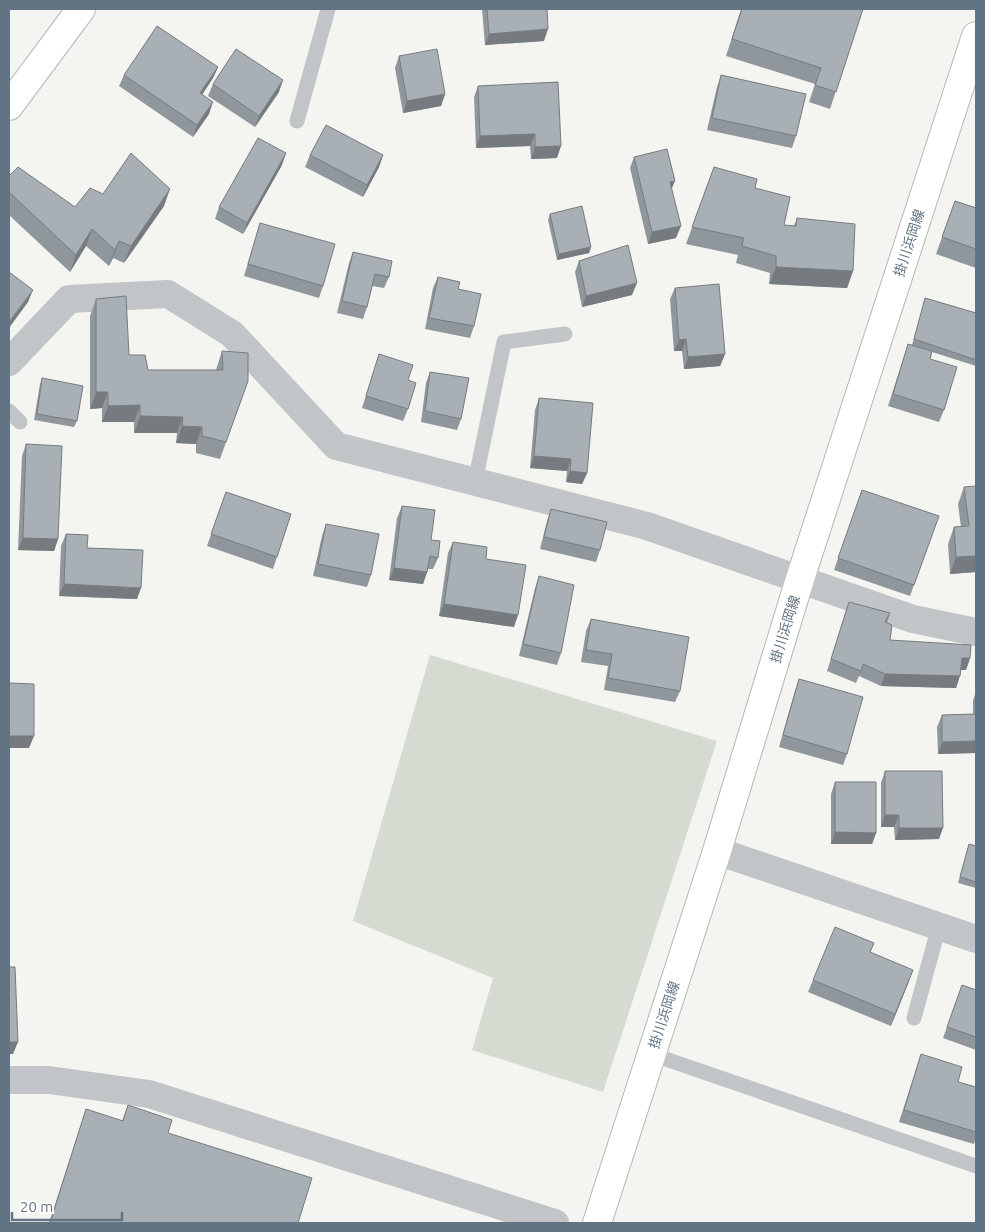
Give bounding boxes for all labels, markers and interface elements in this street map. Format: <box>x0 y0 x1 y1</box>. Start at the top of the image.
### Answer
street label: 掛川浜岡線 <box>891 207 927 279</box>
street label: 掛川浜岡線 <box>767 593 803 665</box>
street label: 掛川浜岡線 <box>646 979 682 1051</box>
scale bar <box>12 1190 122 1222</box>
text: 20 m <box>20 1198 53 1215</box>

